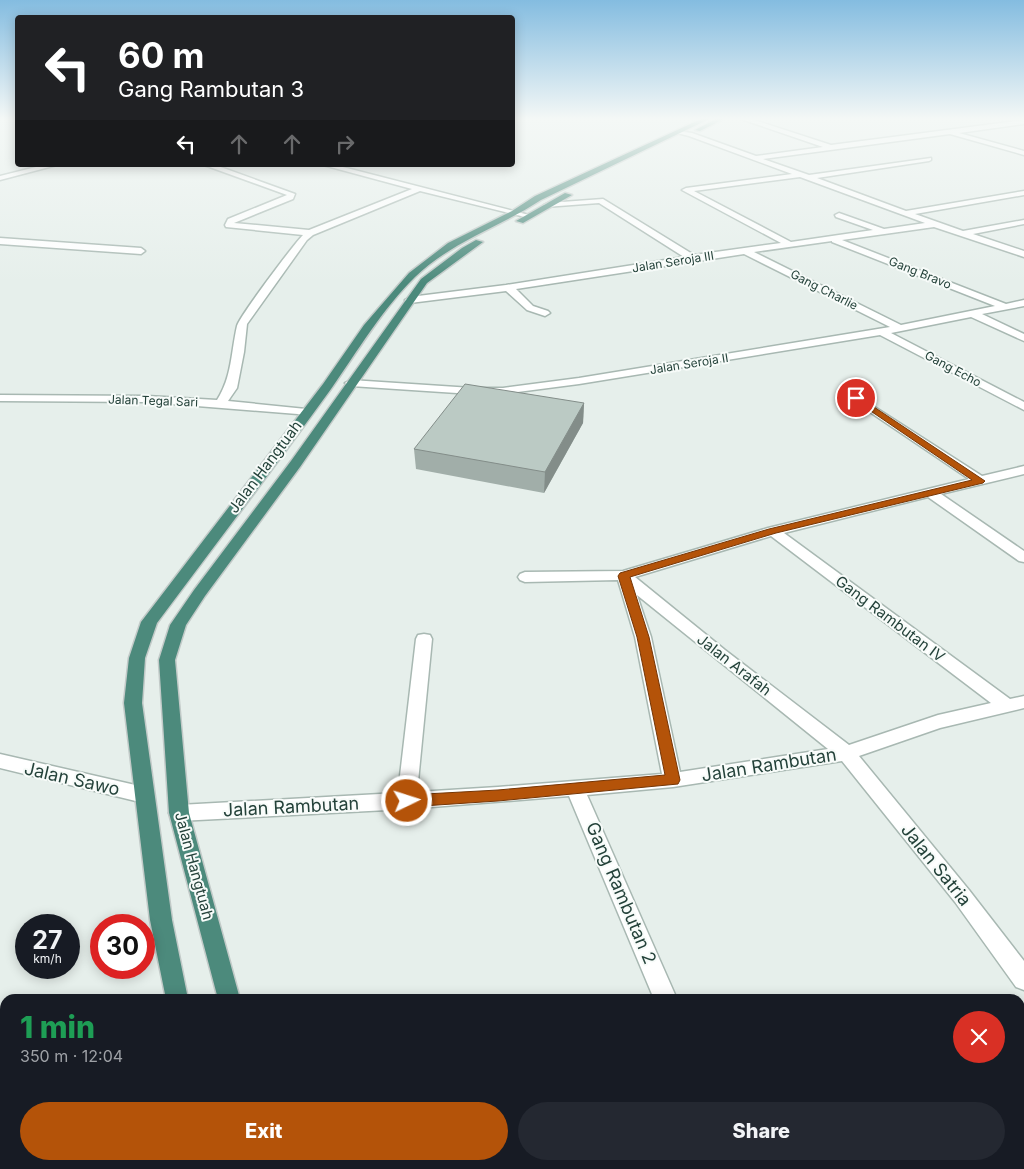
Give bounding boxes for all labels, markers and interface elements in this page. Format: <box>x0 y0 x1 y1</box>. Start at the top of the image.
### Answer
text: 60 m <box>118 34 205 76</box>
icon: left <box>35 35 100 100</box>
text: Gang Rambutan 3 <box>118 76 304 102</box>
icon: left <box>172 130 200 158</box>
icon: ahead <box>225 130 253 158</box>
icon: ahead <box>278 130 306 158</box>
icon: right <box>331 130 359 158</box>
street label: Jalan Seroja III <box>631 248 715 275</box>
street label: Gang Bravo <box>887 253 954 292</box>
street label: Gang Charlie <box>788 266 860 313</box>
street label: Gang Echo <box>922 347 984 390</box>
street label: Jalan Seroja II <box>649 350 729 377</box>
pin <box>835 377 877 419</box>
icon: arrive <box>842 384 870 412</box>
street label: Jalan Tegal Sari <box>108 391 198 410</box>
street label: Jalan Hangtuah <box>224 417 306 517</box>
street label: Gang Rambutan IV <box>832 571 949 666</box>
street label: Jalan Arafah <box>693 630 775 700</box>
street label: Jalan Rambutan <box>700 743 838 786</box>
street label: Jalan Sawo <box>22 757 122 800</box>
position arrow <box>380 774 432 826</box>
street label: Jalan Rambutan <box>222 792 360 821</box>
street label: Jalan Hangtuah <box>171 810 218 922</box>
street label: Gang Rambutan 2 <box>582 819 661 967</box>
street label: Jalan Satria <box>897 819 976 910</box>
speed limit sign: 30 <box>90 914 155 979</box>
text: 27 <box>32 925 63 955</box>
text: km/h <box>33 951 62 966</box>
text: 1 min <box>20 1009 95 1045</box>
button: close <box>953 1011 1005 1063</box>
text: 350 m · 12:04 <box>20 1046 123 1066</box>
button: Exit <box>20 1102 508 1160</box>
button: Share <box>518 1102 1005 1160</box>

